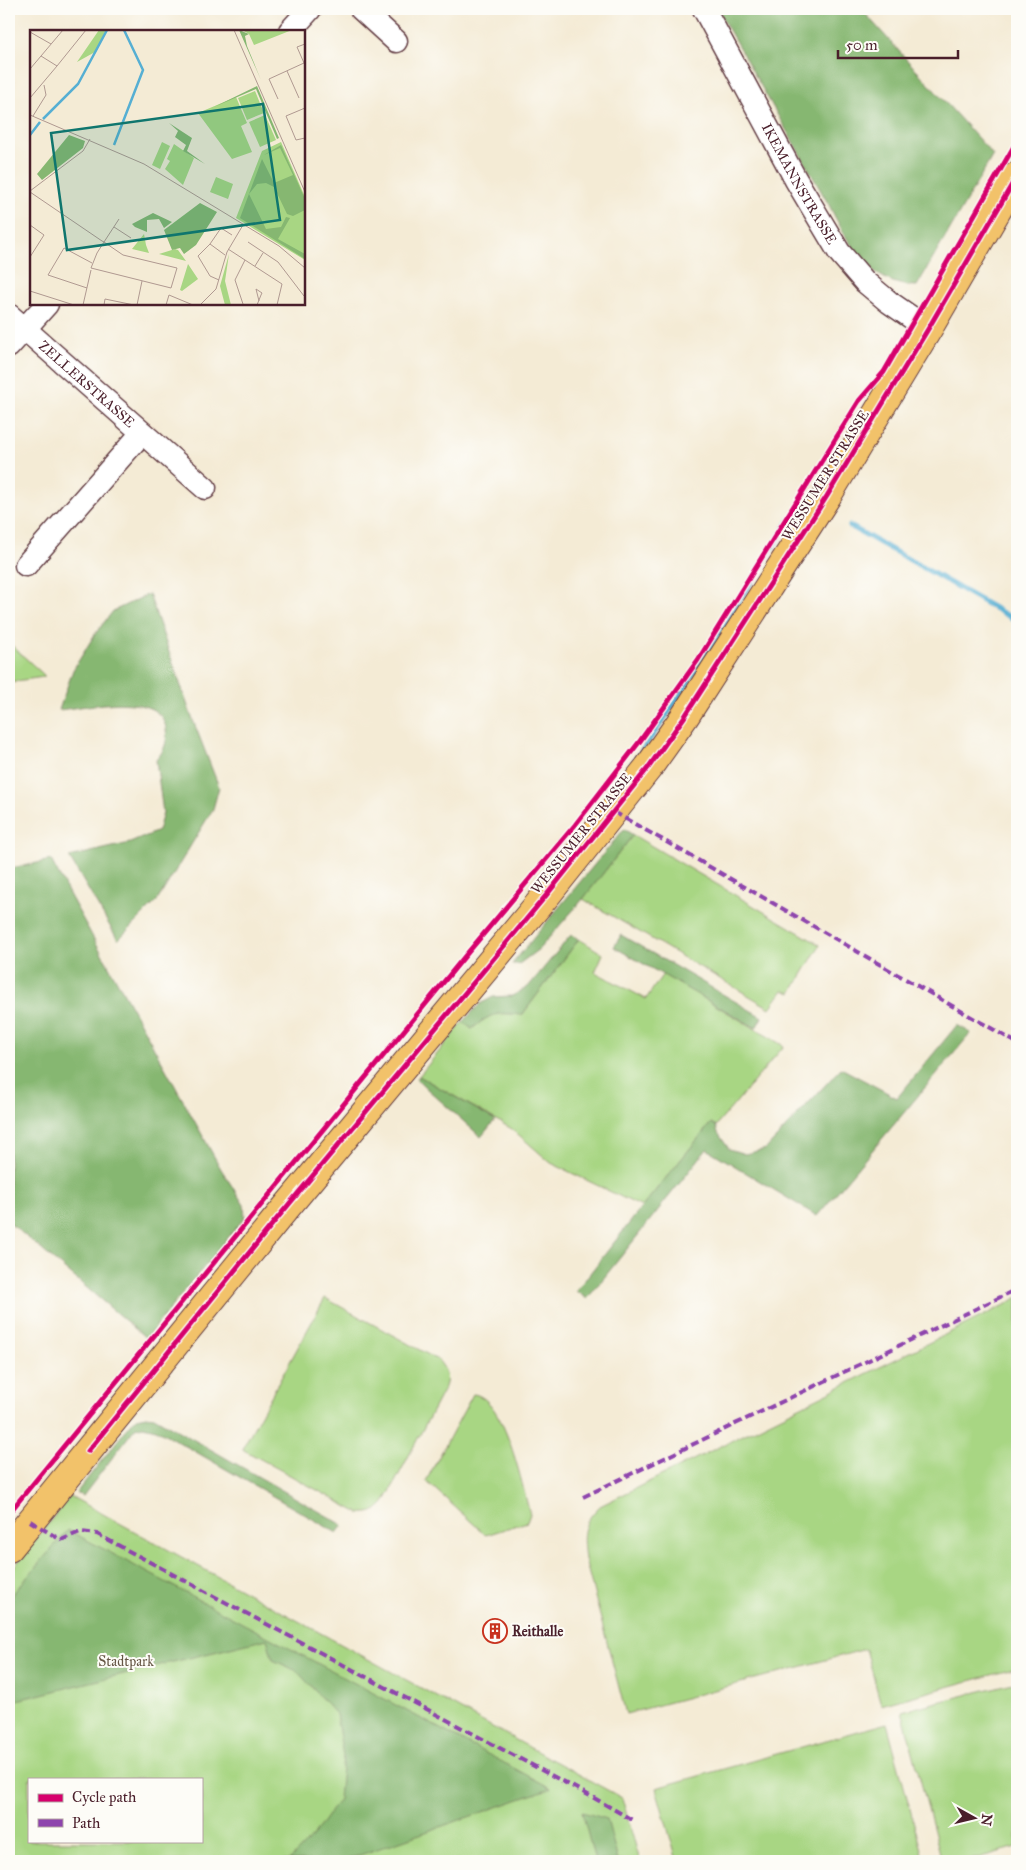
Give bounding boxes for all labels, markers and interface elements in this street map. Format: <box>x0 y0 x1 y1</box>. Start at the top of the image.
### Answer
scale bar <box>838 28 958 60</box>
inset map <box>30 30 305 305</box>
text: 50 m <box>846 36 878 54</box>
street label: IKEMANNSTRASSE <box>758 120 840 247</box>
street label: ZELLERSTRASSE <box>35 337 138 431</box>
street label: WESSUMER STRASSE <box>778 407 873 544</box>
street label: WESSUMER STRASSE <box>527 769 635 897</box>
building icon: Reithalle <box>482 1618 508 1644</box>
place label: Reithalle <box>512 1623 564 1640</box>
park label: Stadtpark <box>98 1653 154 1670</box>
legend <box>28 1778 202 1842</box>
text: Cycle path <box>72 1788 137 1806</box>
north arrow <box>948 1792 998 1842</box>
text: N <box>977 1813 996 1827</box>
text: Path <box>72 1814 101 1832</box>

